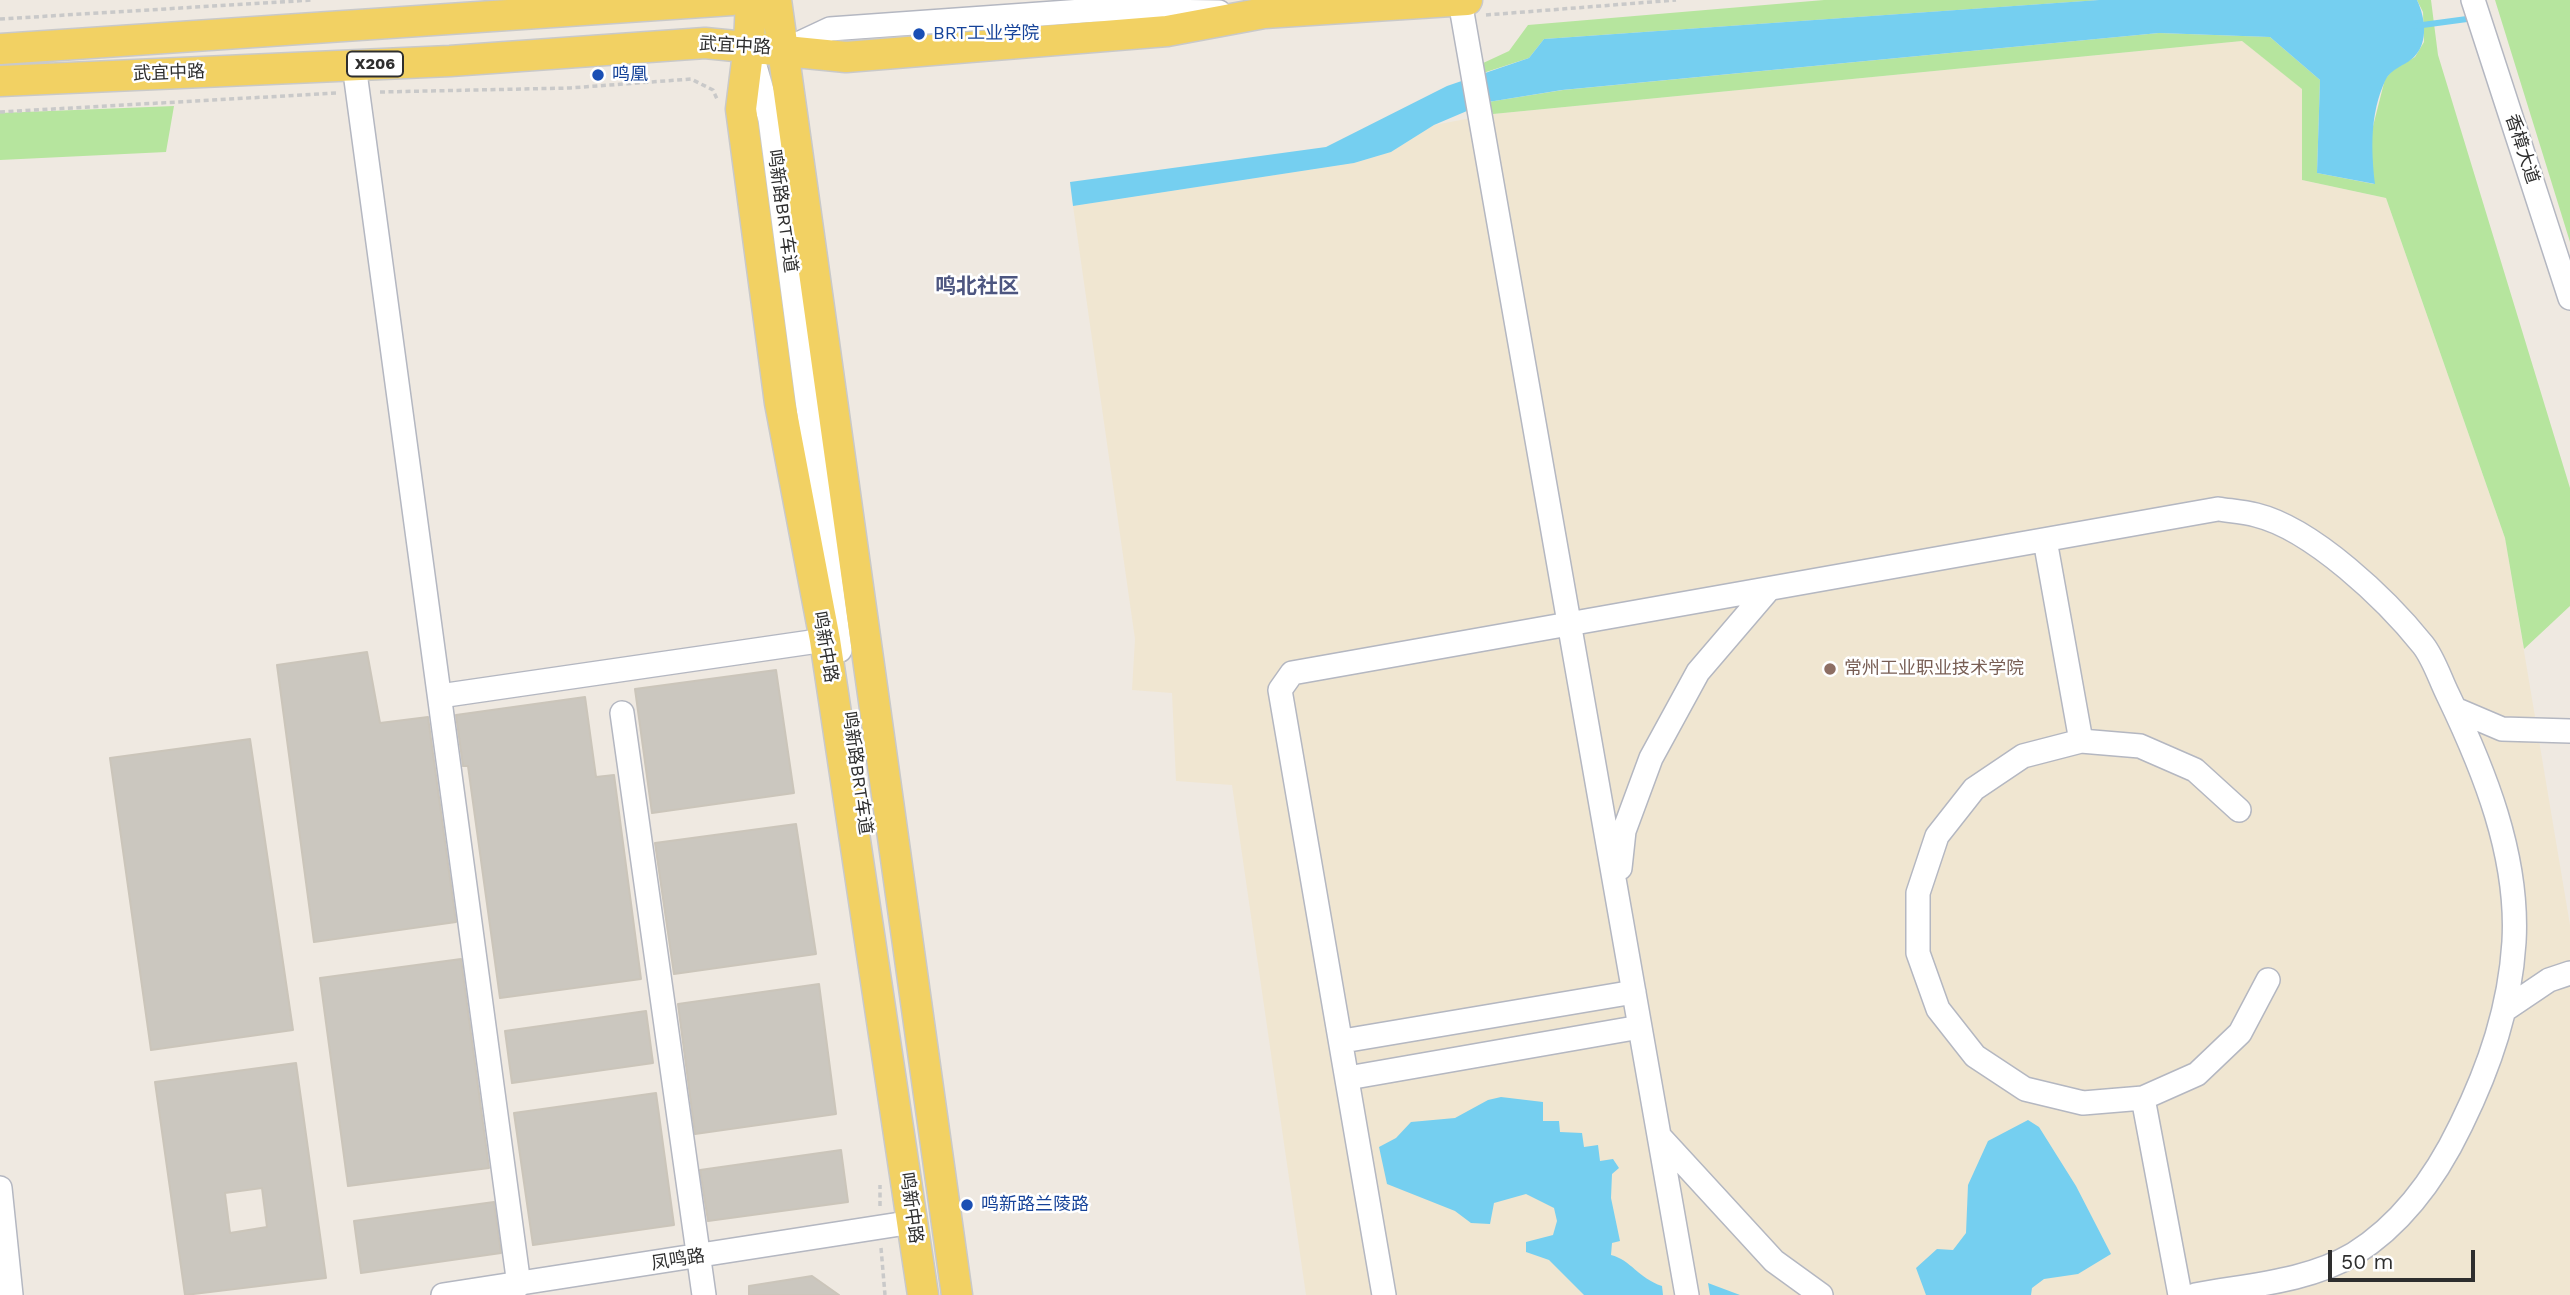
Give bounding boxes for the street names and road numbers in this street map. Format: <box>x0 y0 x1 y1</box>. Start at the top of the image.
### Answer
street label: 武宜中路 <box>698 33 772 59</box>
road number: X206 <box>347 52 403 76</box>
street label: 武宜中路 <box>133 61 205 85</box>
street label: 香樟大道 <box>2501 111 2543 187</box>
street label: 鸣新路BRT车道 <box>763 148 801 274</box>
street label: 鸣新中路 <box>808 610 842 684</box>
street label: 鸣新路BRT车道 <box>838 710 876 836</box>
street label: 鸣新中路 <box>895 1171 927 1245</box>
street label: 凤鸣路 <box>650 1245 706 1275</box>

